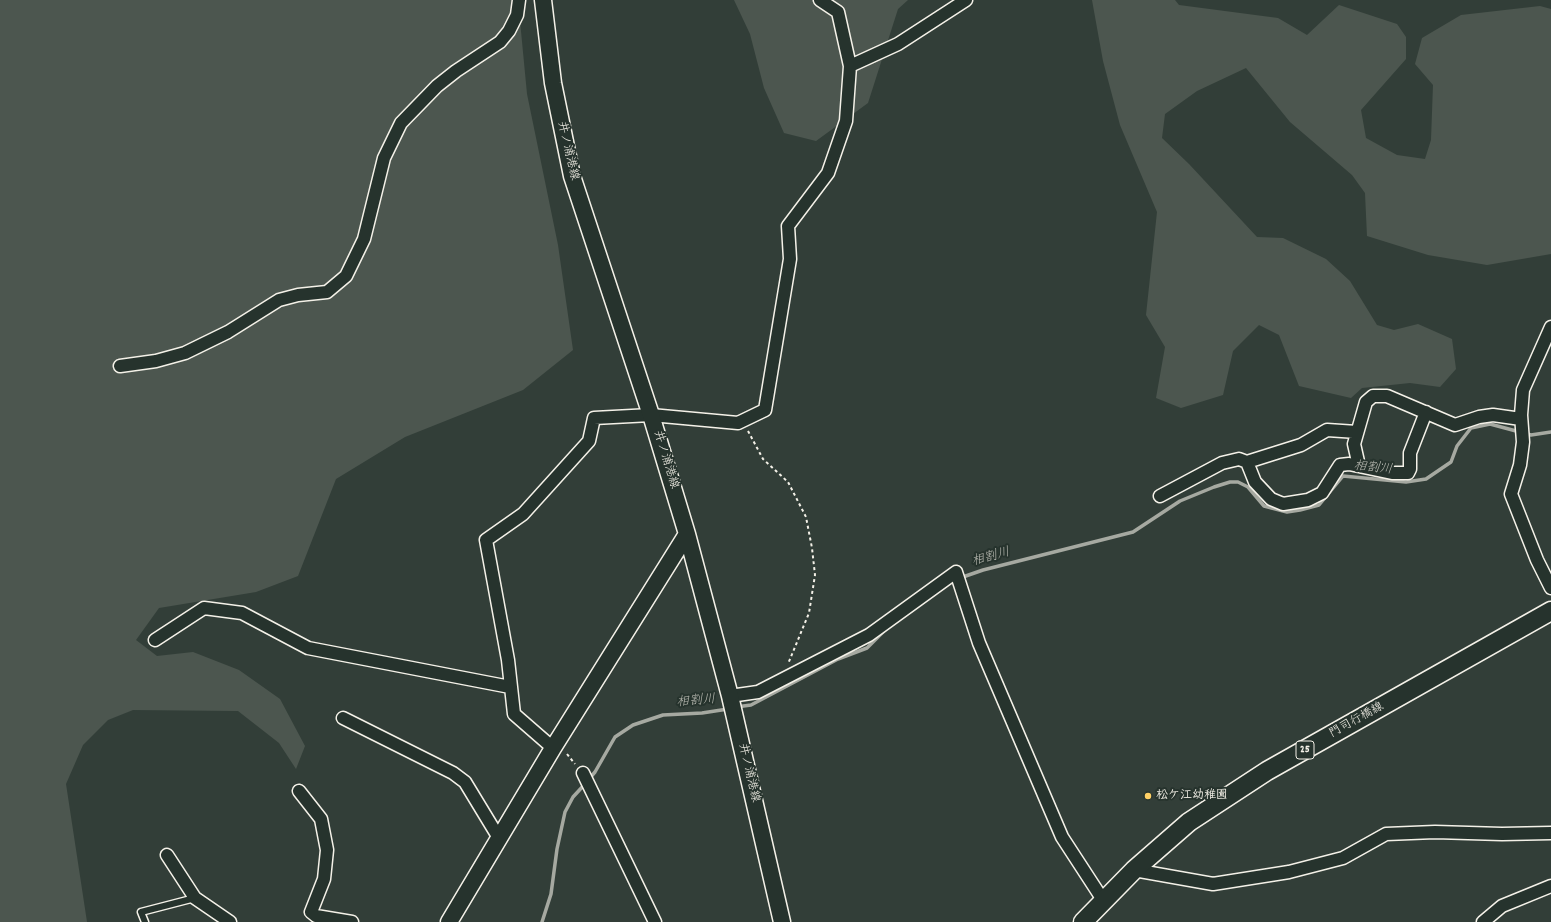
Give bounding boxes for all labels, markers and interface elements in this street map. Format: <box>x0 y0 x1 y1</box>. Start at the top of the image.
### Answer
street label: 井ノ浦港線 <box>553 120 581 182</box>
street label: 井ノ浦港線 <box>649 429 681 491</box>
water label: 相割川 <box>1353 459 1393 479</box>
water label: 相割川 <box>970 545 1012 571</box>
water label: 相割川 <box>676 693 716 711</box>
street label: 門司行橋線 <box>1327 700 1387 742</box>
road number: 25 <box>1296 741 1314 759</box>
street label: 井ノ浦港線 <box>734 742 762 804</box>
place label: 松ケ江幼稚園 <box>1156 789 1228 803</box>
marker: 松ケ江幼稚園 <box>1143 791 1153 801</box>

